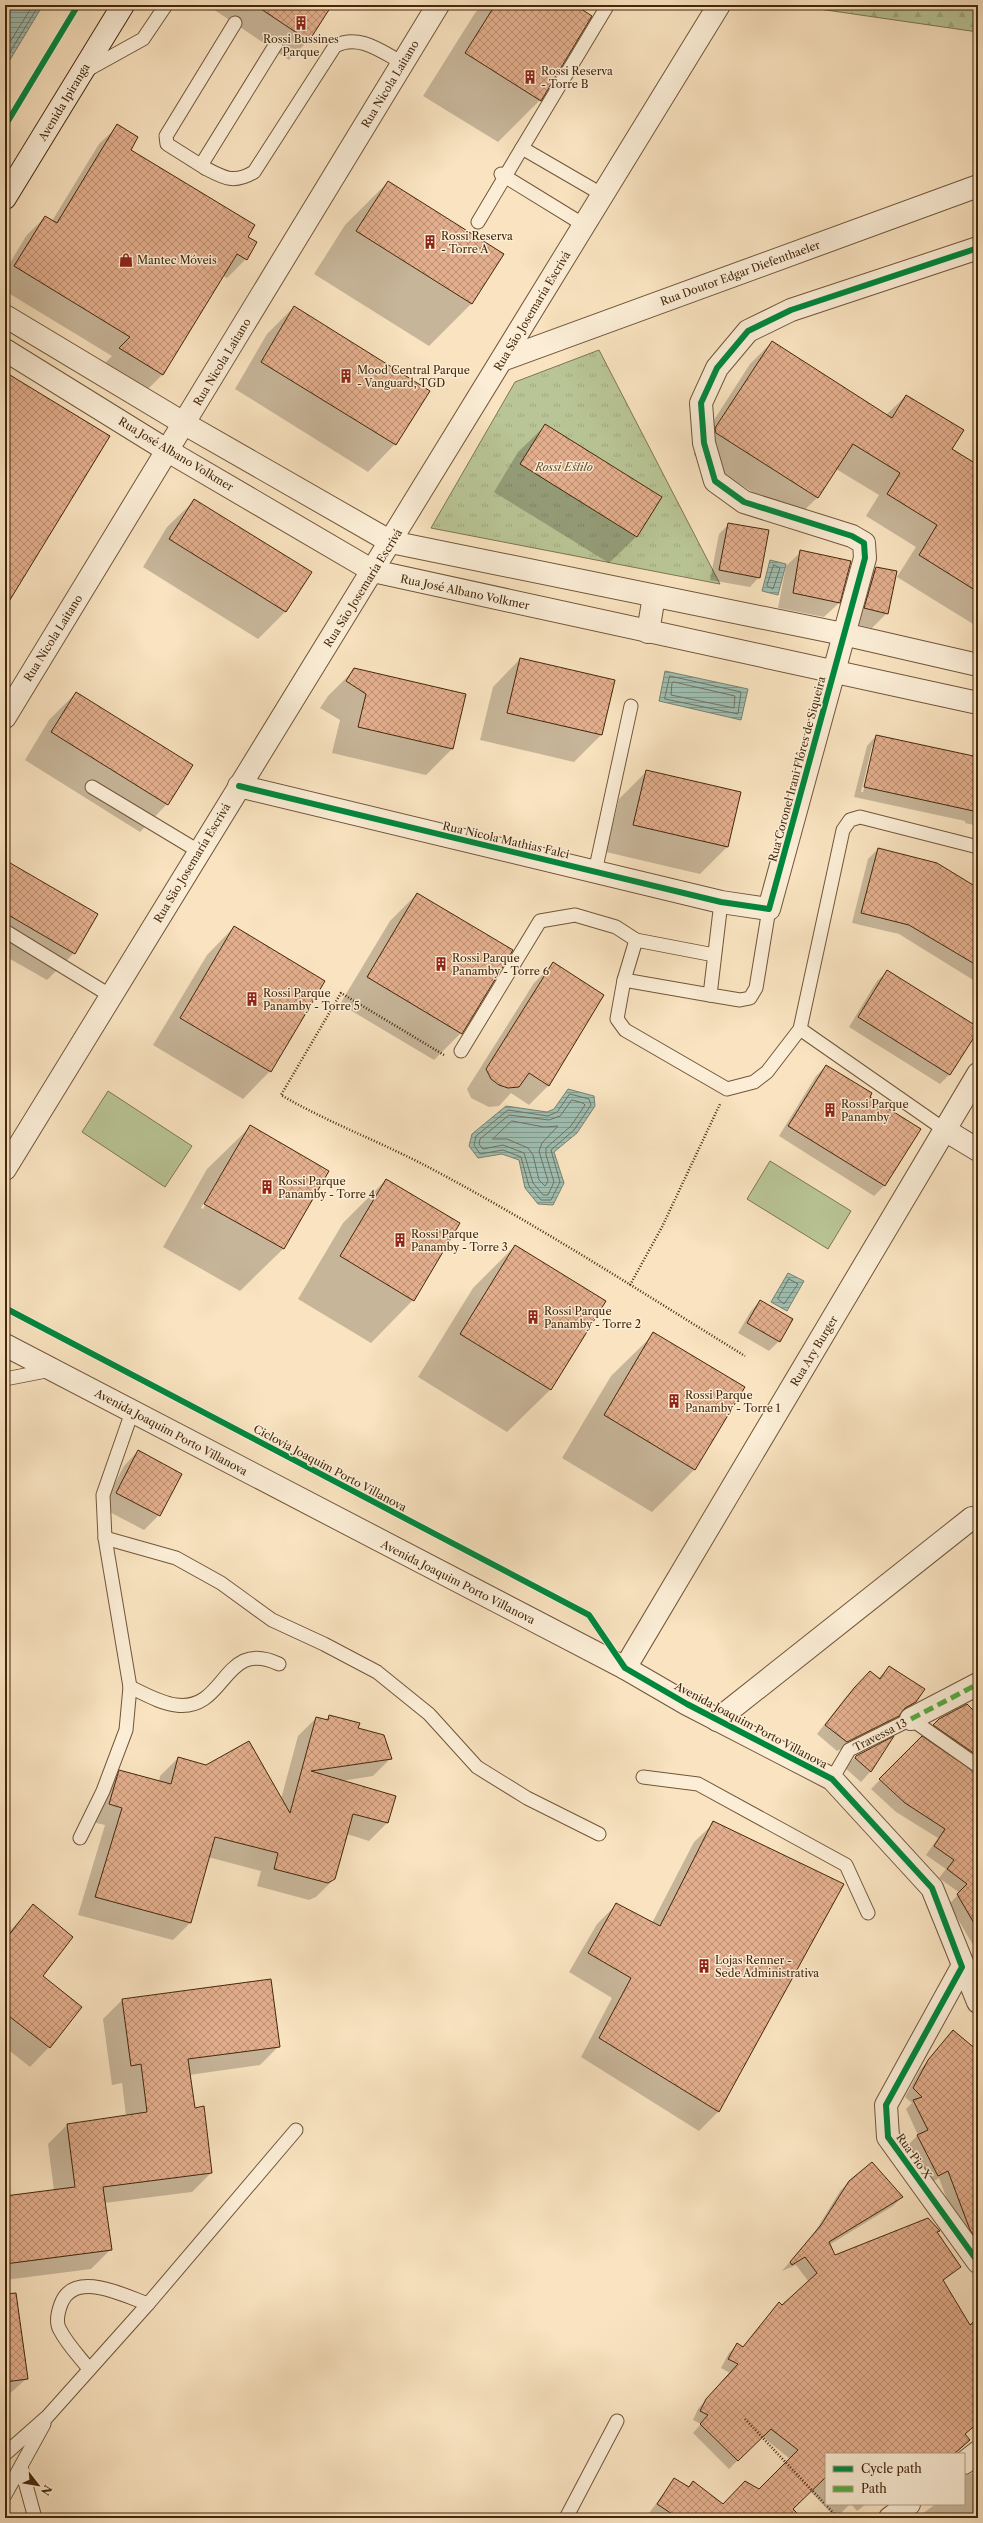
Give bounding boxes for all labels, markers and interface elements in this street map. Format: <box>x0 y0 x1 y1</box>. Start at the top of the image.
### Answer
building icon: Rossi Bussines Parque <box>293 15 309 31</box>
place label: Rossi Bussines Parque <box>263 32 339 59</box>
street label: Rua Nicola Laitano <box>358 37 422 130</box>
street label: Avenida Ipiranga <box>35 61 93 144</box>
place label: Rossi Reserva - Torre B <box>541 64 613 91</box>
building icon: Rossi Reserva - Torre B <box>522 69 538 85</box>
place label: Rossi Reserva - Torre A <box>441 229 513 256</box>
building icon: Rossi Reserva - Torre A <box>422 234 438 250</box>
street label: Rua Doutor Edgar Diefenthaeler <box>658 237 822 308</box>
street label: Rua São Josemaría Escrivá <box>491 249 573 373</box>
shop icon: Mantec Móveis <box>118 252 134 268</box>
place label: Mantec Móveis <box>137 253 217 267</box>
street label: Rua Nicola Laitano <box>190 315 254 408</box>
place label: Mood Central Parque - Vanguard, TGD <box>357 363 470 390</box>
building icon: Mood Central Parque - Vanguard, TGD <box>338 368 354 384</box>
street label: Rua José Albano Volkmer <box>116 414 236 494</box>
park label: Rossi Estilo <box>534 460 593 474</box>
street label: Rua São Josemaría Escrivá <box>321 526 405 650</box>
street label: Rua José Albano Volkmer <box>399 571 531 613</box>
street label: Rua Nicola Laitano <box>21 592 86 684</box>
street label: Rua Coronel Irani Flôres de Siqueira <box>765 675 829 863</box>
street label: Rua São Josemaría Escrivá <box>151 801 233 925</box>
street label: Rua Nicola Mathias Falci <box>441 819 571 862</box>
place label: Rossi Parque Panamby - Torre 6 <box>452 951 550 978</box>
building icon: Rossi Parque Panamby - Torre 6 <box>433 956 449 972</box>
place label: Rossi Parque Panamby - Torre 5 <box>263 986 360 1013</box>
building icon: Rossi Parque Panamby - Torre 5 <box>244 991 260 1007</box>
place label: Rossi Parque Panamby <box>841 1097 909 1124</box>
building icon: Rossi Parque Panamby <box>822 1102 838 1118</box>
place label: Rossi Parque Panamby - Torre 4 <box>278 1174 375 1201</box>
building icon: Rossi Parque Panamby - Torre 4 <box>259 1179 275 1195</box>
place label: Rossi Parque Panamby - Torre 3 <box>411 1227 508 1254</box>
building icon: Rossi Parque Panamby - Torre 3 <box>392 1232 408 1248</box>
place label: Rossi Parque Panamby - Torre 2 <box>544 1304 641 1331</box>
building icon: Rossi Parque Panamby - Torre 2 <box>525 1309 541 1325</box>
street label: Rua Ary Burger <box>787 1313 841 1389</box>
street label: Avenida Joaquim Porto Villanova <box>91 1385 250 1478</box>
place label: Rossi Parque Panamby - Torre 1 <box>685 1388 781 1415</box>
building icon: Rossi Parque Panamby - Torre 1 <box>666 1393 682 1409</box>
street label: Ciclovia Joaquim Porto Villanova <box>251 1422 409 1514</box>
street label: Avenida Joaquim Porto Villanova <box>378 1537 538 1627</box>
street label: Avenida Joaquim Porto Villanova <box>671 1678 830 1771</box>
street label: Travessa 13 <box>851 1716 909 1754</box>
place label: Lojas Renner - Sede Administrativa <box>715 1953 819 1980</box>
building icon: Lojas Renner - Sede Administrativa <box>696 1958 712 1974</box>
street label: Rua Pio X <box>893 2131 935 2182</box>
legend <box>825 2453 965 2505</box>
text: Cycle path <box>861 2461 922 2476</box>
north arrow <box>18 2465 58 2505</box>
text: Path <box>861 2481 887 2496</box>
text: N <box>38 2482 55 2498</box>

